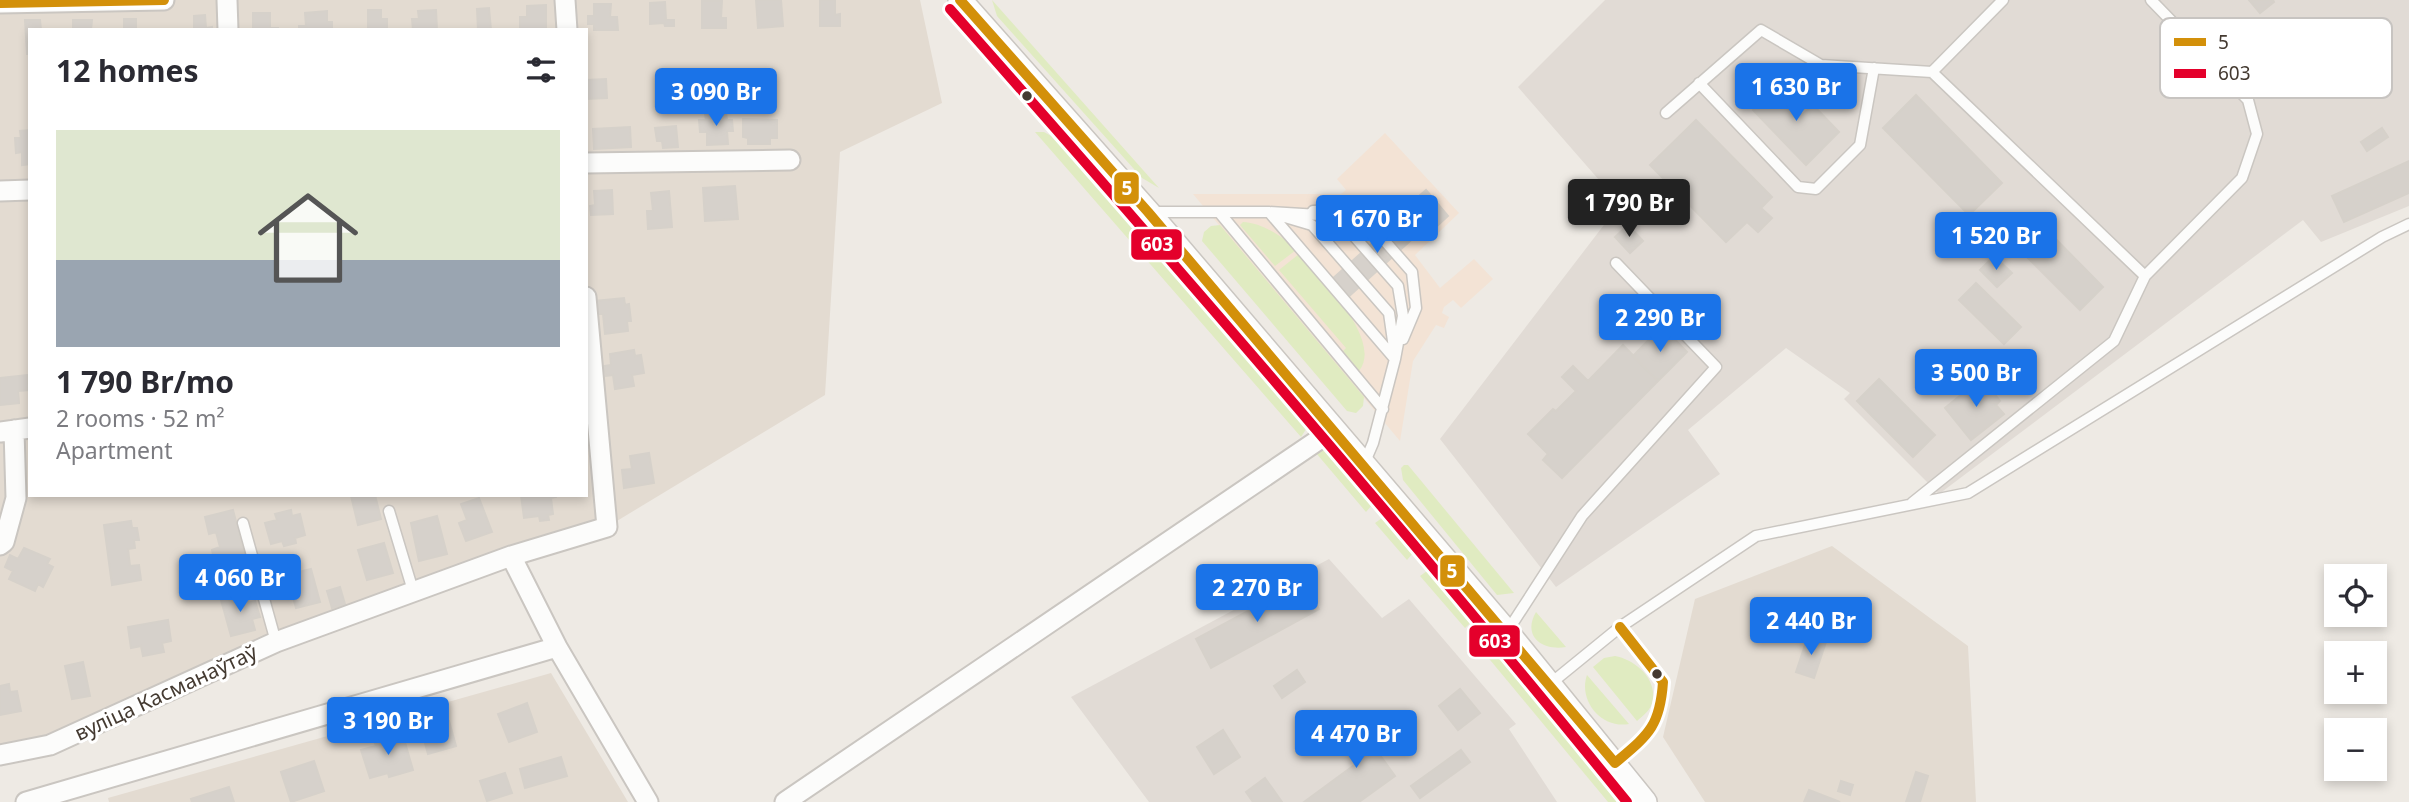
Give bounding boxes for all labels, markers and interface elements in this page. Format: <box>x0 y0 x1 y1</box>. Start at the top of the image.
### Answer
legend <box>2160 18 2392 98</box>
text: 5 <box>2218 29 2229 55</box>
text: 12 homes <box>56 50 199 91</box>
icon: filters <box>522 51 560 89</box>
text: 603 <box>2218 60 2251 86</box>
pin: 1 630 Br <box>1724 64 1868 123</box>
pin: 3 090 Br <box>644 68 788 128</box>
text: 1 630 Br <box>1751 70 1841 102</box>
text: 3 090 Br <box>671 75 761 107</box>
unlabelled marker <box>1020 89 1034 103</box>
line badge: 5 <box>1113 171 1140 205</box>
icon: home <box>245 175 371 301</box>
text: 5 <box>1122 175 1132 201</box>
pin: 1 790 Br <box>1557 180 1701 239</box>
text: 1 790 Br <box>1584 186 1674 218</box>
pin: 1 670 Br <box>1305 196 1449 255</box>
text: 1 670 Br <box>1332 202 1422 234</box>
pin: 1 520 Br <box>1924 212 2068 272</box>
text: 1 520 Br <box>1951 219 2041 251</box>
line badge: 603 <box>1130 228 1183 261</box>
text: 603 <box>1141 231 1173 257</box>
pin: 2 290 Br <box>1588 294 1732 354</box>
text: 2 290 Br <box>1615 301 1705 333</box>
pin: 3 500 Br <box>1904 350 2048 409</box>
text: 3 500 Br <box>1931 356 2021 388</box>
text: 1 790 Br/mo <box>56 361 234 402</box>
text: 2 rooms · 52 m² <box>56 402 225 434</box>
text: Apartment <box>56 434 173 466</box>
pin: 4 060 Br <box>168 554 312 614</box>
line badge: 5 <box>1439 554 1466 588</box>
text: 5 <box>1447 558 1457 584</box>
text: 4 060 Br <box>195 561 285 593</box>
pin: 2 270 Br <box>1185 564 1329 624</box>
map controls <box>2324 564 2387 781</box>
button: locate <box>2324 564 2387 627</box>
text: 2 270 Br <box>1212 571 1302 603</box>
pin: 2 440 Br <box>1739 598 1883 657</box>
text: 2 440 Br <box>1766 604 1856 636</box>
line badge: 603 <box>1468 624 1521 658</box>
text: 603 <box>1479 628 1511 654</box>
street label: вуліца Касманаўтаў <box>70 637 262 747</box>
button: + <box>2324 641 2387 704</box>
unlabelled marker <box>1650 667 1664 681</box>
pin: 3 190 Br <box>316 698 460 757</box>
text: 3 190 Br <box>343 704 433 736</box>
pin: 4 470 Br <box>1284 710 1428 770</box>
text: 4 470 Br <box>1311 717 1401 749</box>
button: − <box>2324 718 2387 781</box>

